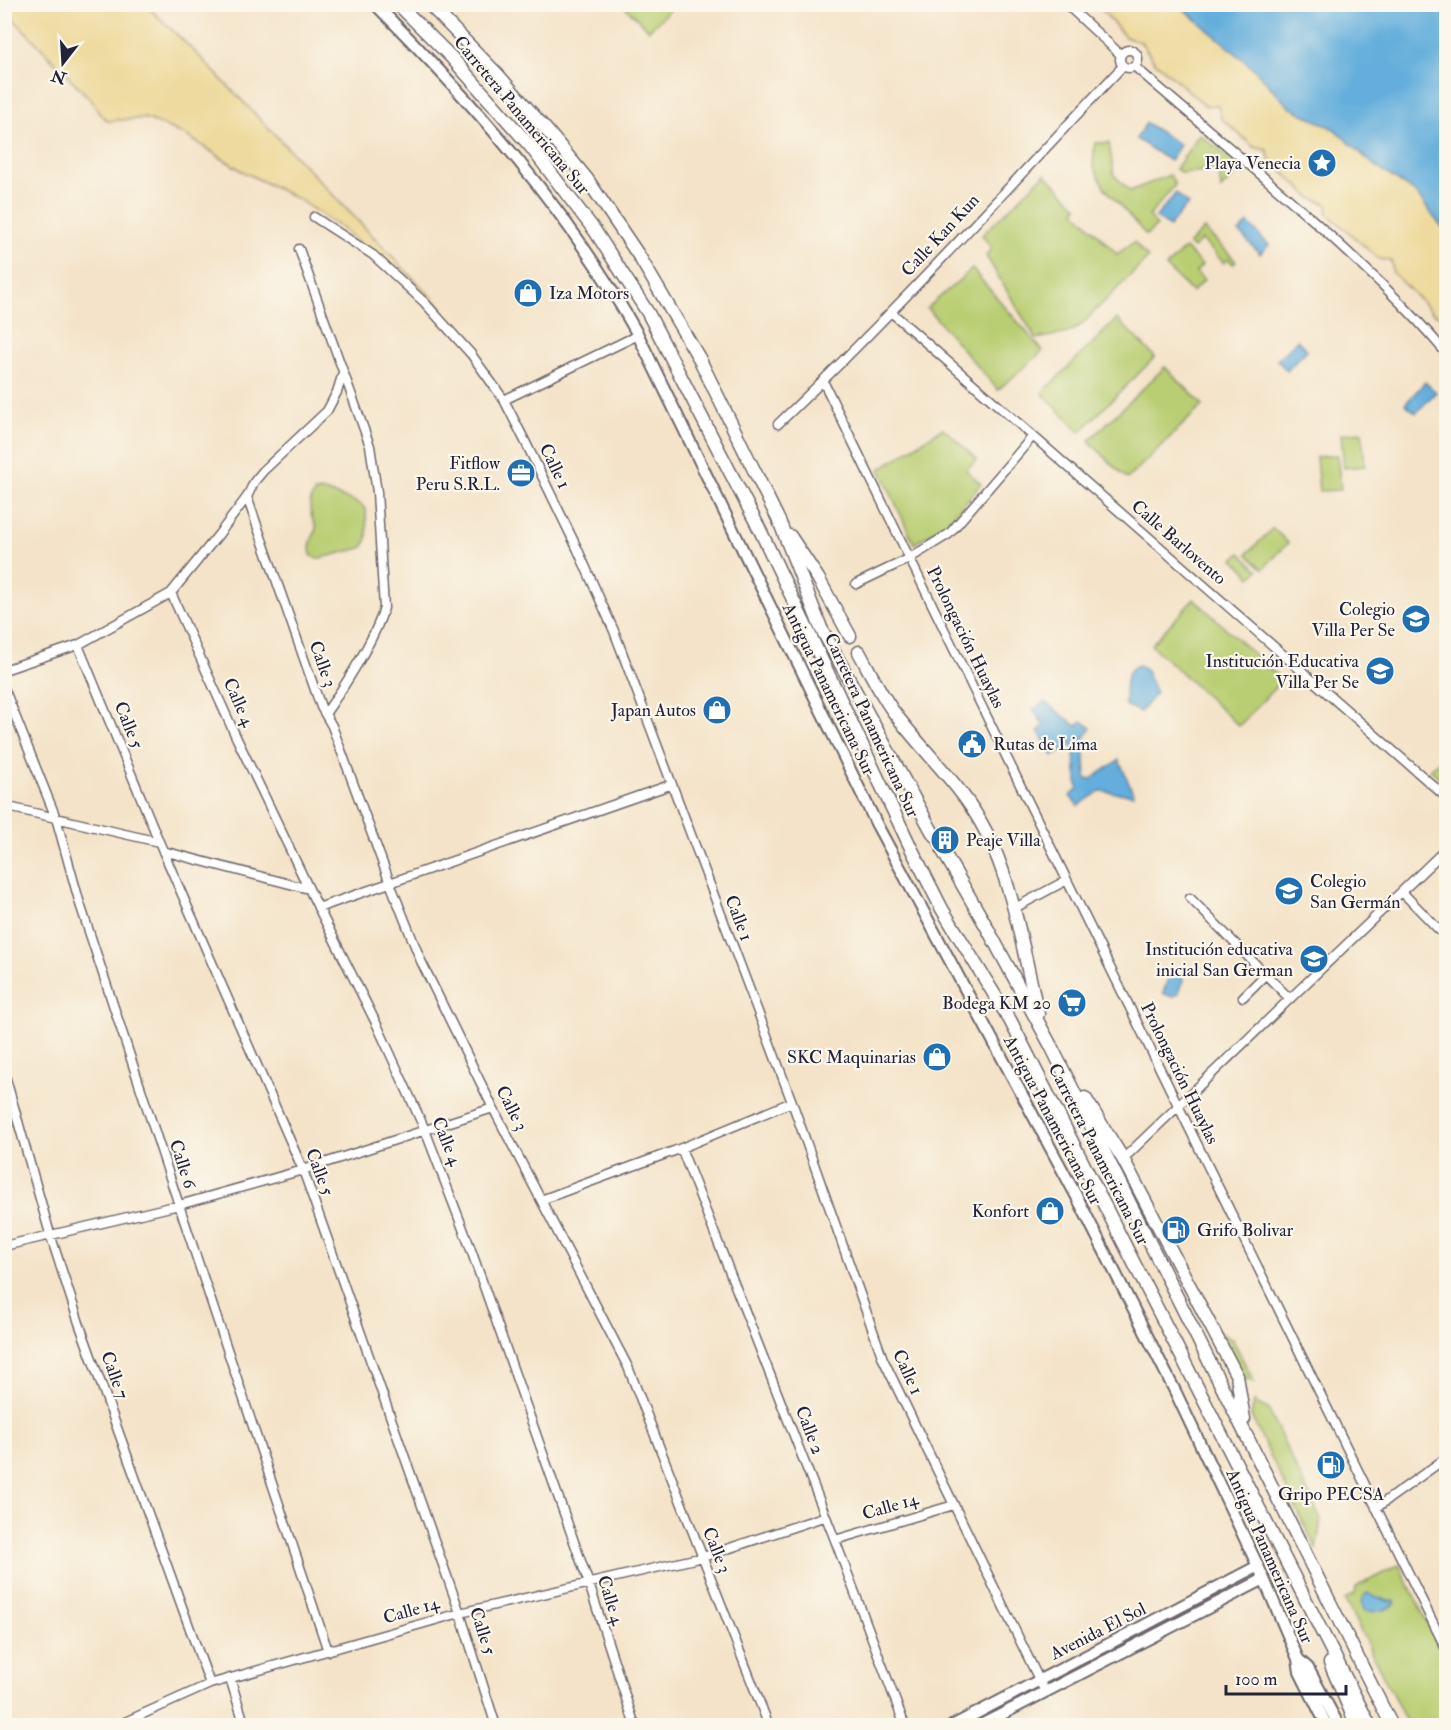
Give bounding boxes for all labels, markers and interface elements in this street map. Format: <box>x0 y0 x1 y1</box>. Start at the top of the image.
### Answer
street label: Carretera Panamericana Sur <box>448 31 595 200</box>
north arrow <box>33 33 93 93</box>
text: N <box>48 65 70 88</box>
place icon: Playa Venecia <box>1306 147 1338 179</box>
place label: Playa Venecia <box>1205 152 1302 175</box>
street label: Calle Kan Kun <box>896 189 985 282</box>
shop icon: Iza Motors <box>512 277 544 309</box>
place label: Iza Motors <box>549 282 629 305</box>
street label: Calle 1 <box>534 440 575 493</box>
place label: Fitflow Peru S.R.L. <box>416 452 501 496</box>
office icon: Fitflow Peru S.R.L. <box>505 457 537 489</box>
street label: Calle Barlovento <box>1126 495 1231 590</box>
street label: Prolongación Huaylas <box>921 562 1010 712</box>
street label: Antigua Panamericana Sur <box>776 598 880 779</box>
place label: Colegio Villa Per Se <box>1312 598 1395 642</box>
school or university icon: Colegio Villa Per Se <box>1400 603 1432 635</box>
street label: Carretera Panamericana Sur <box>819 629 925 821</box>
street label: Calle 3 <box>304 638 342 691</box>
place label: Institución Educativa Villa Per Se <box>1205 650 1360 694</box>
school or university icon: Institución Educativa Villa Per Se <box>1364 655 1396 687</box>
street label: Calle 4 <box>218 674 260 731</box>
shop icon: Japan Autos <box>701 694 733 726</box>
street label: Calle 5 <box>109 698 148 752</box>
place label: Japan Autos <box>610 699 696 722</box>
public building icon: Rutas de Lima <box>956 728 988 760</box>
place label: Rutas de Lima <box>993 733 1098 756</box>
building icon: Peaje Villa <box>929 824 961 856</box>
place label: Peaje Villa <box>966 829 1041 852</box>
place label: Colegio San Germán <box>1310 870 1400 914</box>
school or university icon: Colegio San Germán <box>1273 875 1305 907</box>
street label: Calle 1 <box>719 892 758 944</box>
place label: Institución educativa inicial San German <box>1145 938 1294 982</box>
school or university icon: Institución educativa inicial San German <box>1298 943 1330 975</box>
supermarket icon: Bodega KM 20 <box>1056 987 1088 1019</box>
place label: Bodega KM 20 <box>942 992 1051 1015</box>
street label: Prolongación Huaylas <box>1135 998 1224 1148</box>
street label: Antigua Panamericana Sur <box>998 1031 1107 1209</box>
shop icon: SKC Maquinarias <box>921 1041 953 1073</box>
place label: SKC Maquinarias <box>787 1046 916 1069</box>
street label: Carretera Panamericana Sur <box>1043 1060 1155 1249</box>
street label: Calle 3 <box>490 1082 533 1135</box>
street label: Calle 4 <box>426 1113 467 1170</box>
street label: Calle 6 <box>164 1137 201 1192</box>
street label: Calle 5 <box>300 1145 339 1199</box>
shop icon: Konfort <box>1034 1195 1066 1227</box>
place label: Konfort <box>972 1200 1029 1223</box>
fuel station icon: Grifo Bolivar <box>1160 1214 1192 1246</box>
place label: Grifo Bolivar <box>1197 1219 1294 1242</box>
street label: Calle 1 <box>887 1346 928 1399</box>
street label: Calle 7 <box>95 1348 134 1402</box>
street label: Calle 2 <box>790 1403 829 1458</box>
fuel station icon: Gripo PECSA <box>1315 1449 1347 1481</box>
street label: Antigua Panamericana Sur <box>1220 1464 1319 1647</box>
place label: Gripo PECSA <box>1278 1483 1385 1506</box>
street label: Calle 14 <box>860 1487 922 1525</box>
street label: Calle 3 <box>697 1524 736 1577</box>
street label: Calle 4 <box>592 1572 630 1629</box>
street label: Calle 14 <box>381 1591 443 1629</box>
street label: Avenida El Sol <box>1045 1597 1150 1666</box>
street label: Calle 5 <box>464 1604 501 1658</box>
scale bar <box>1226 1658 1346 1696</box>
text: 100 m <box>1235 1668 1278 1691</box>

